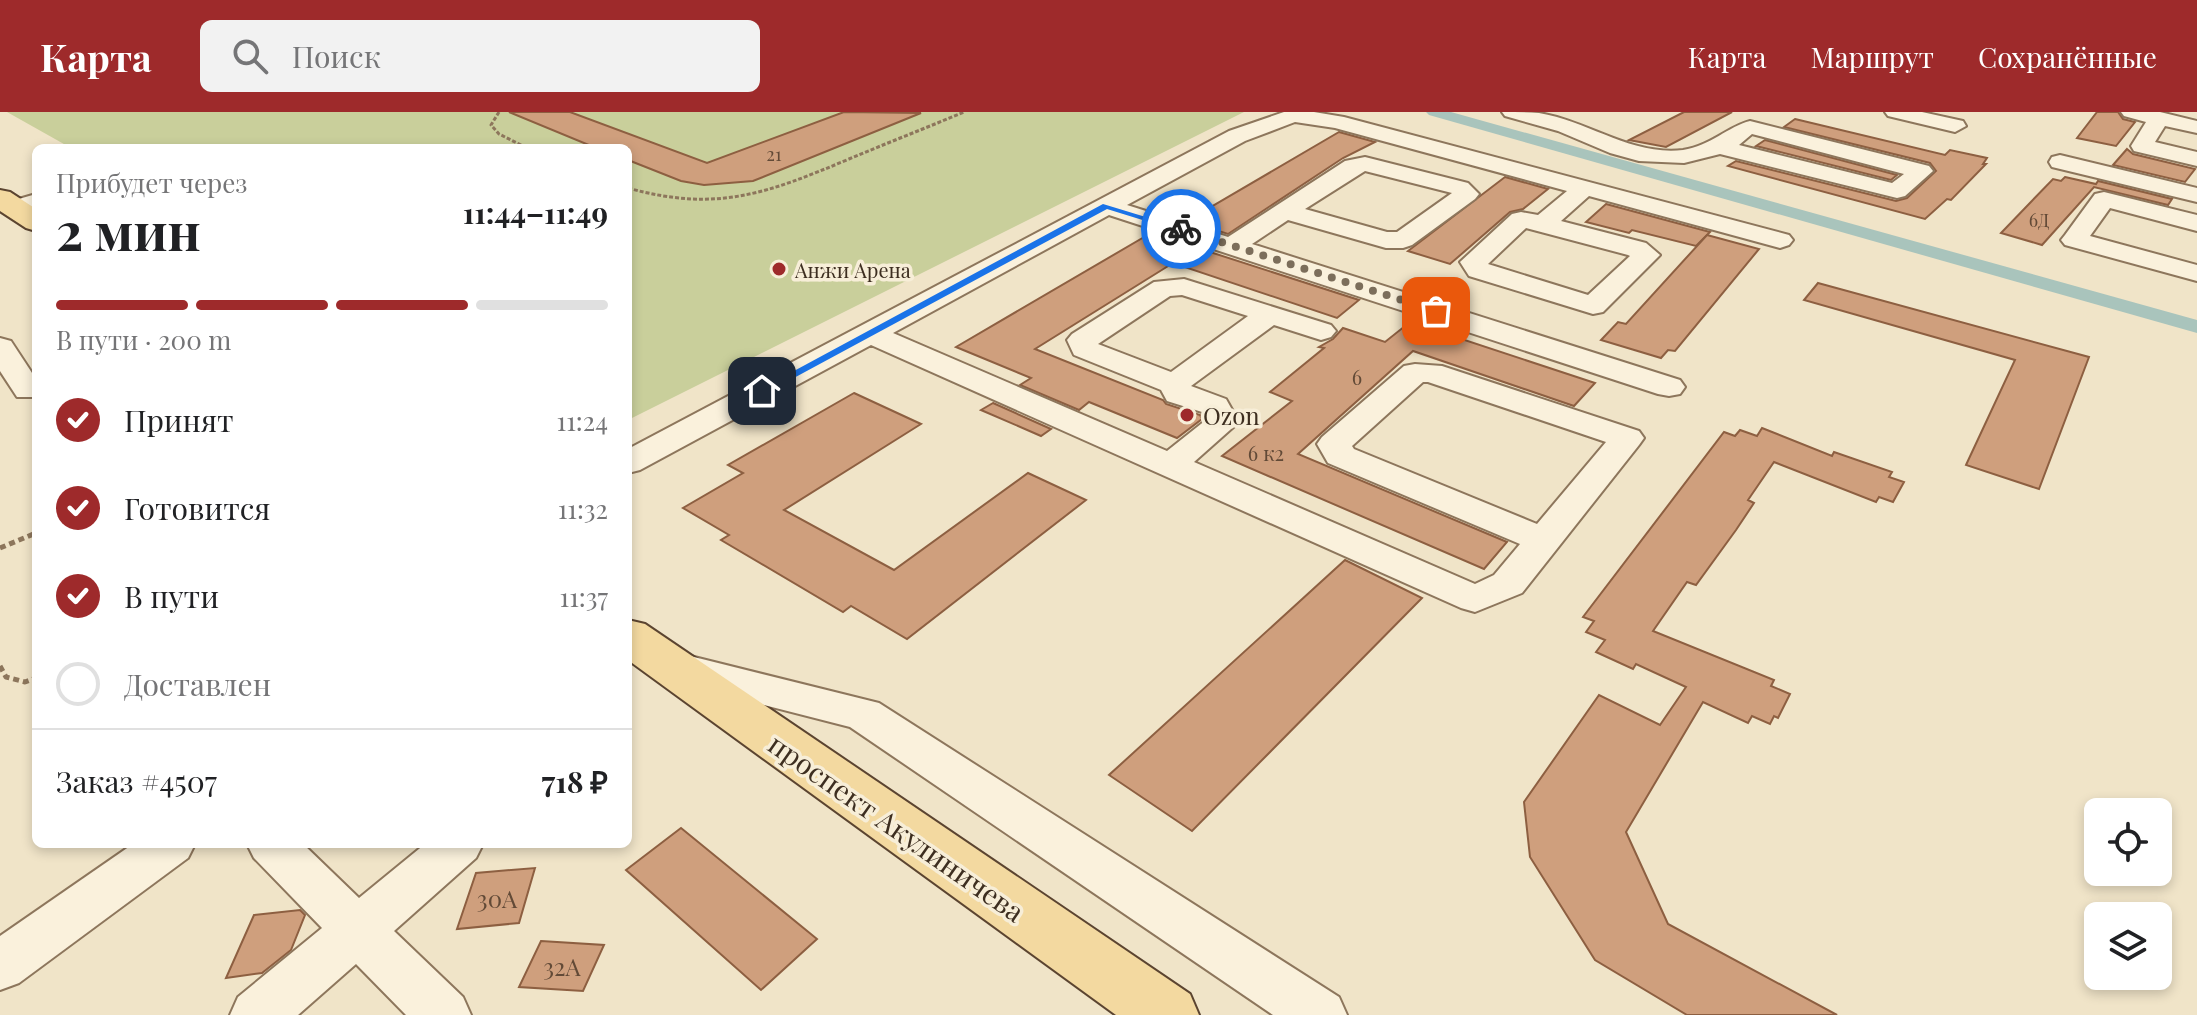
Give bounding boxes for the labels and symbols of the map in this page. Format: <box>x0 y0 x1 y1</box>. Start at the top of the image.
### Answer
house number: 21 <box>766 142 782 166</box>
courier <box>1141 189 1221 269</box>
house number: 6Д <box>2029 208 2049 232</box>
place label: Анжи Арена <box>794 256 911 283</box>
marker: Анжи Арена <box>770 260 788 278</box>
pin <box>1402 277 1470 345</box>
pin <box>728 357 796 425</box>
house number: 6 <box>1352 363 1362 390</box>
place label: Ozon <box>1203 399 1260 431</box>
marker: Ozon <box>1178 406 1196 424</box>
house number: 6 к2 <box>1248 439 1284 466</box>
street label: проспект Акулиничева <box>762 725 1032 929</box>
house number: 30А <box>477 882 518 914</box>
house number: 32А <box>543 950 582 982</box>

